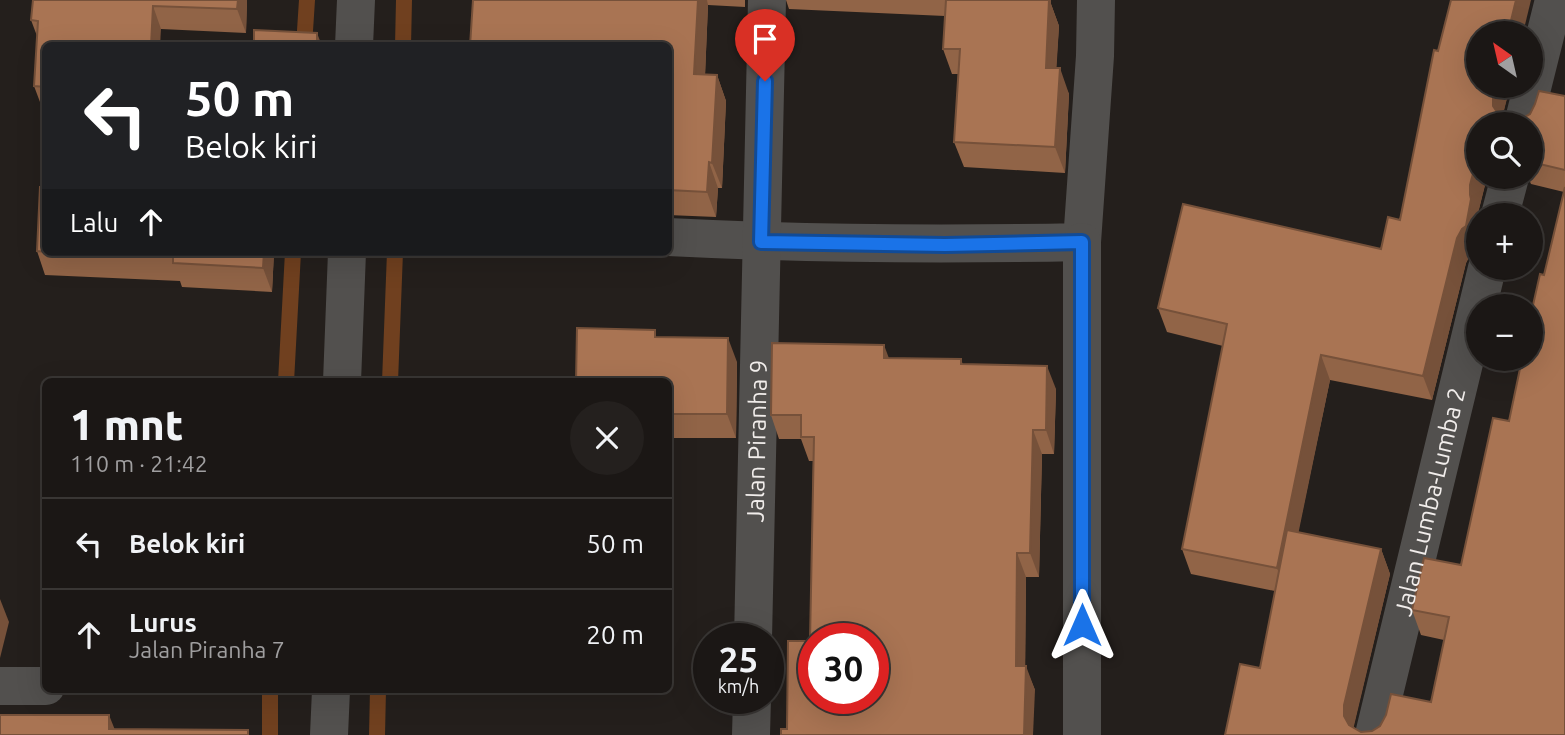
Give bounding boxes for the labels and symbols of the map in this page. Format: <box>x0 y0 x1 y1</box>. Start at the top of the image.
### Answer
pin <box>735 9 795 81</box>
north arrow <box>1466 21 1544 98</box>
street label: Jalan Piranha 9 <box>742 360 772 523</box>
street label: Jalan Lumba-Lumba 2 <box>1389 385 1471 619</box>
position arrow <box>1045 588 1119 662</box>
speed limit sign: 30 <box>798 623 889 714</box>

